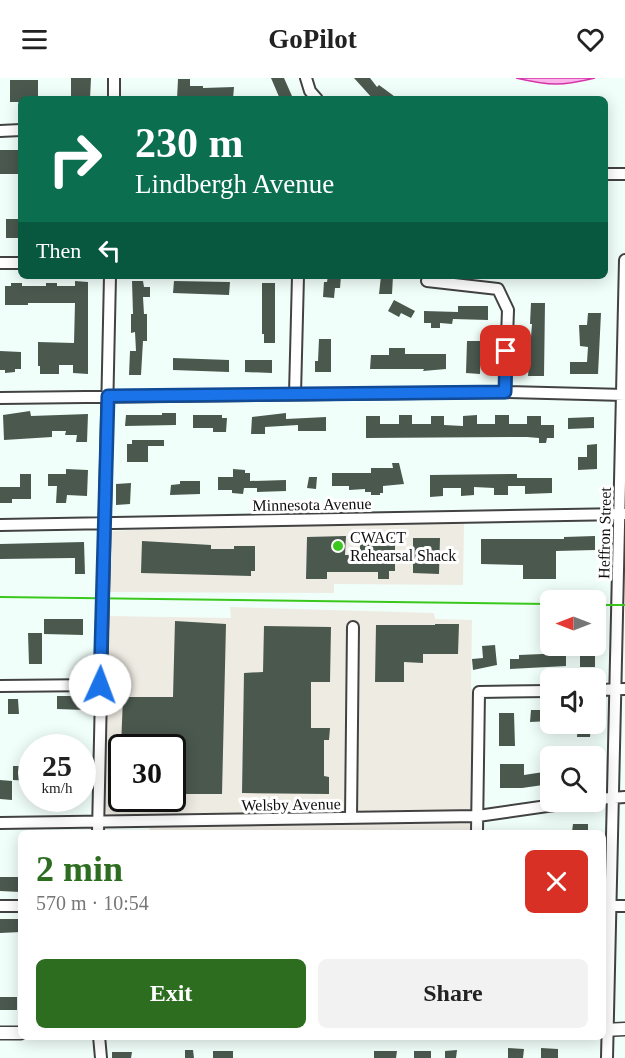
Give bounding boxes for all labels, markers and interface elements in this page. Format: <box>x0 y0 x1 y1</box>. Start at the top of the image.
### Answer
icon: menu <box>18 23 51 56</box>
icon: heart <box>574 23 607 56</box>
text: GoPilot <box>268 24 357 54</box>
icon: right <box>36 120 114 198</box>
text: 230 m <box>135 120 244 166</box>
text: Lindbergh Avenue <box>135 169 334 199</box>
icon: left <box>93 234 126 267</box>
text: Then <box>36 238 81 263</box>
pin <box>480 325 531 376</box>
icon: arrive <box>489 334 522 367</box>
street label: Heffron Street <box>595 486 614 579</box>
street label: Minnesota Avenue <box>252 495 372 514</box>
place label: CWACT Rehearsal Shack <box>350 529 456 564</box>
marker: CWACT Rehearsal Shack <box>331 539 345 553</box>
north arrow <box>540 590 606 656</box>
map controls <box>540 590 606 812</box>
position arrow <box>68 653 132 717</box>
button: sound <box>540 668 606 734</box>
speed limit sign: 30 <box>108 734 186 812</box>
button: search <box>540 746 606 812</box>
text: 25 <box>42 749 72 782</box>
text: km/h <box>42 780 72 796</box>
street label: Welsby Avenue <box>241 795 341 815</box>
text: 2 min <box>36 849 123 889</box>
button: close <box>525 850 588 913</box>
text: 570 m · 10:54 <box>36 892 149 914</box>
button: Exit <box>36 959 306 1028</box>
button: Share <box>318 959 588 1028</box>

